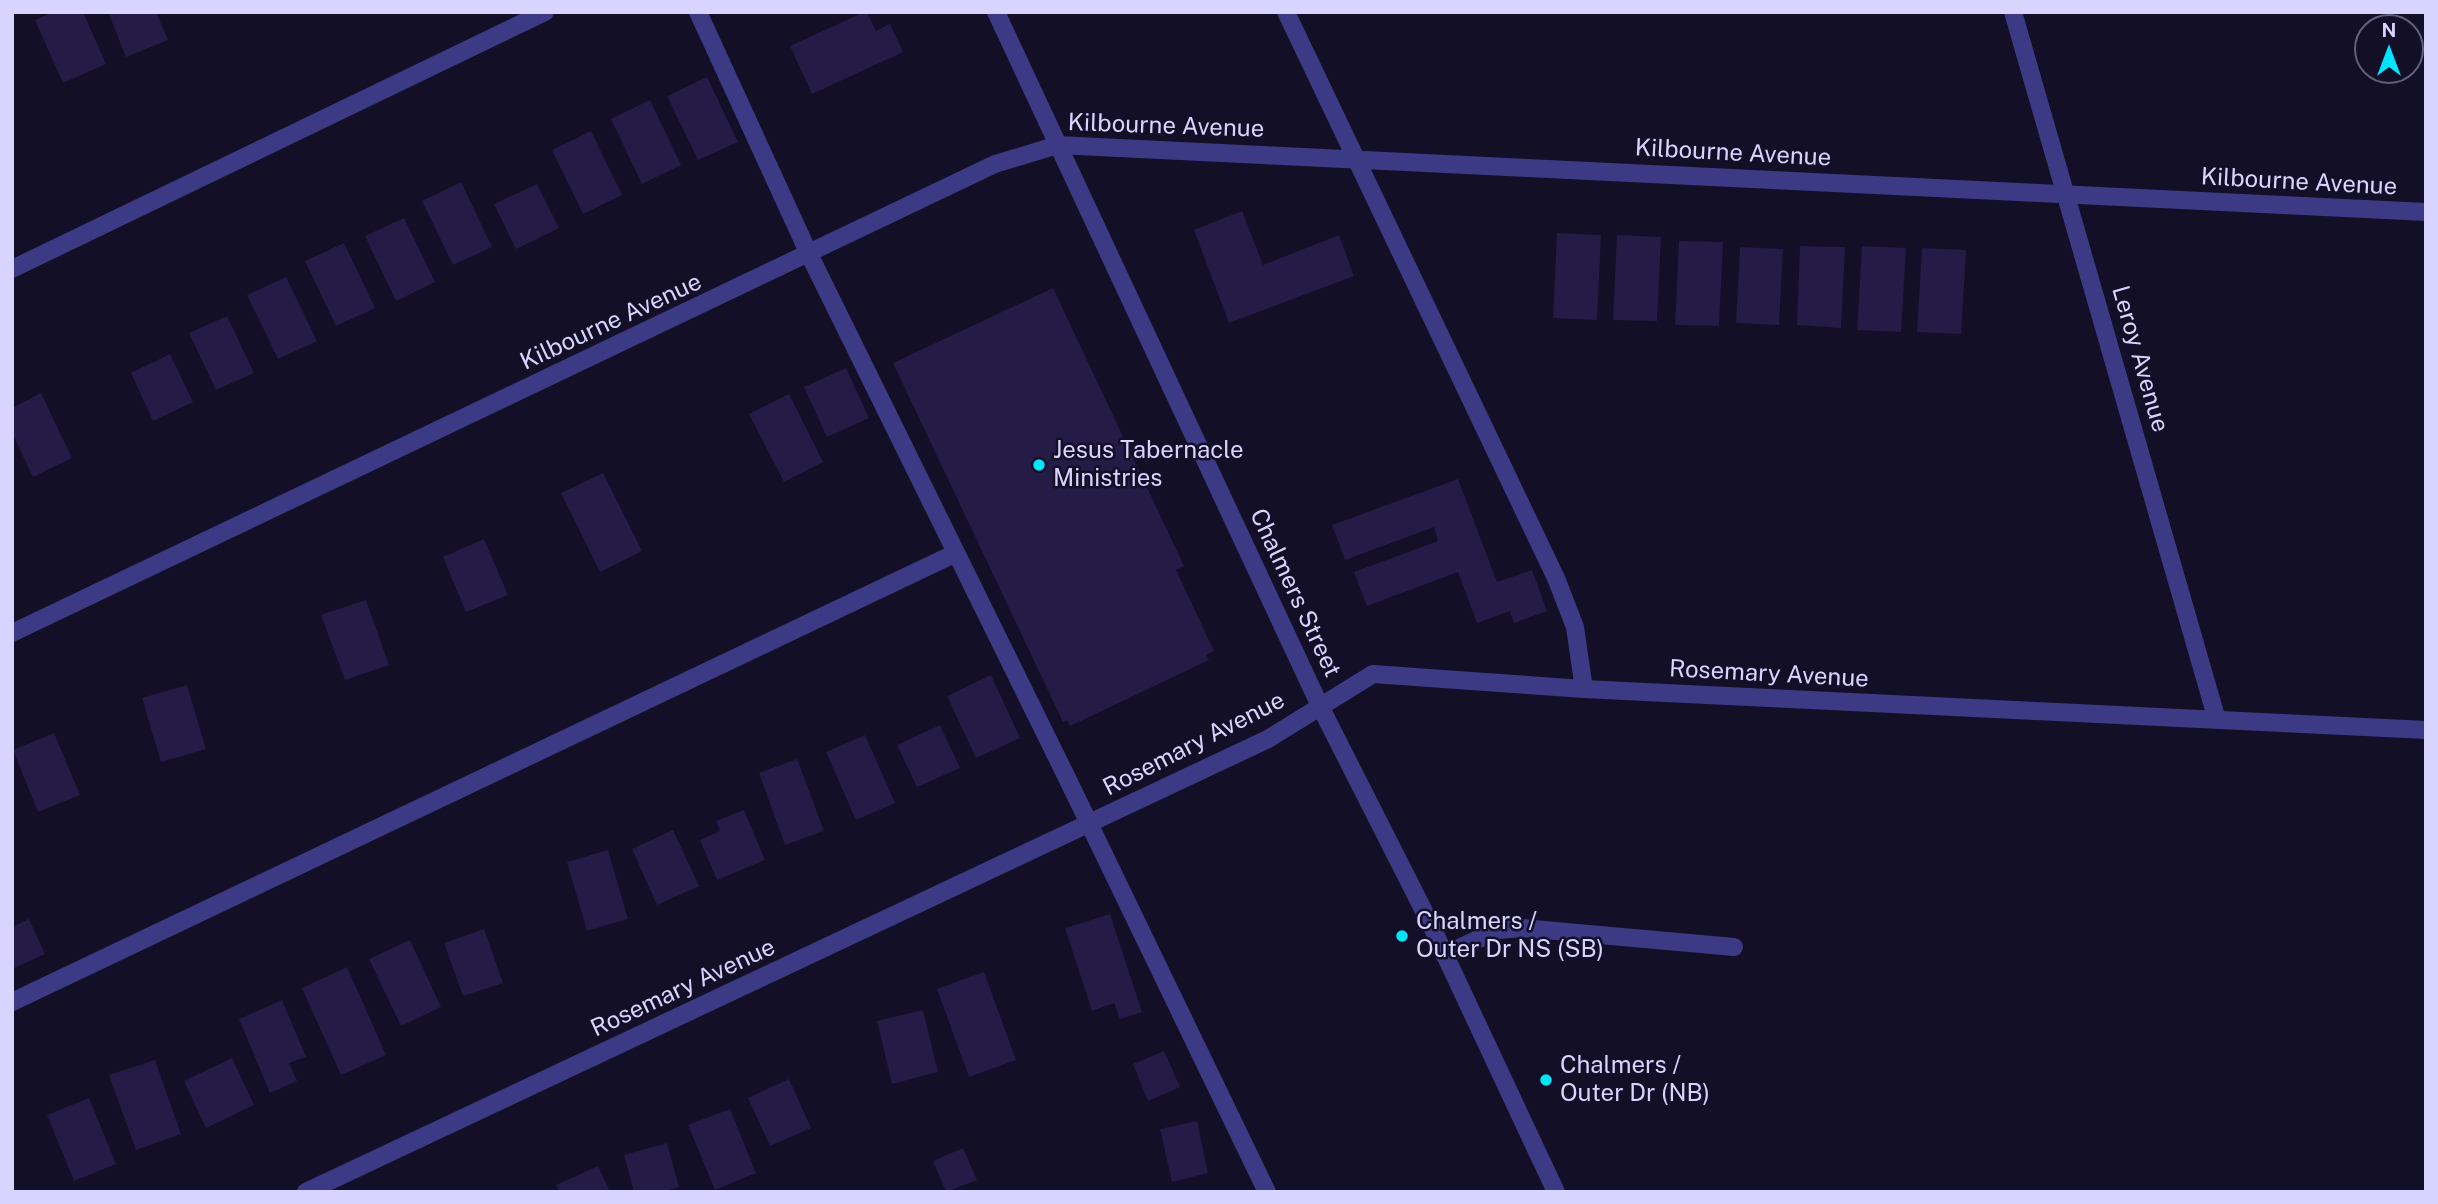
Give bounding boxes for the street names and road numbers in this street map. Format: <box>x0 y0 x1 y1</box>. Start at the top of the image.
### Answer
street label: Kilbourne Avenue <box>1067 108 1265 144</box>
street label: Kilbourne Avenue <box>1634 133 1832 173</box>
street label: Kilbourne Avenue <box>2200 162 2398 202</box>
street label: Kilbourne Avenue <box>516 267 706 377</box>
street label: Leroy Avenue <box>2105 283 2175 435</box>
street label: Chalmers Street <box>1243 504 1347 682</box>
street label: Rosemary Avenue <box>1668 654 1870 694</box>
street label: Rosemary Avenue <box>1098 686 1290 802</box>
street label: Rosemary Avenue <box>586 933 780 1043</box>

